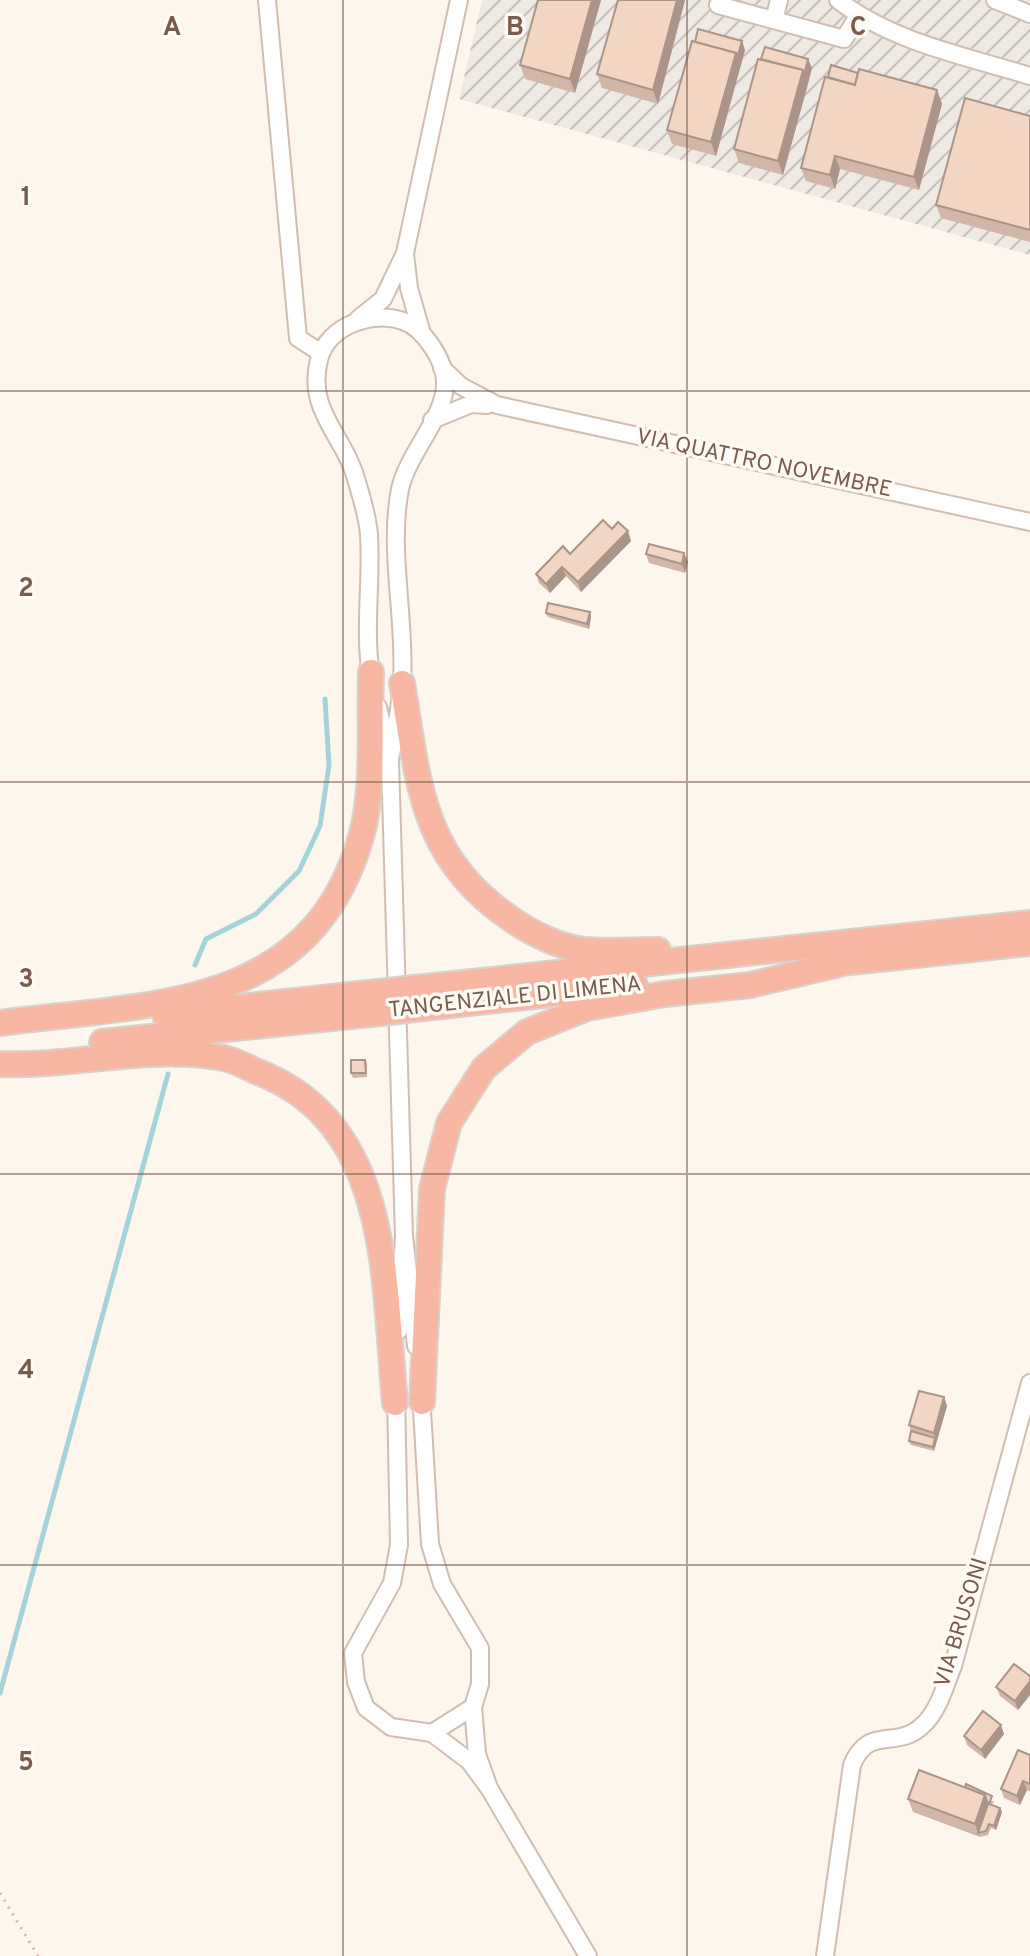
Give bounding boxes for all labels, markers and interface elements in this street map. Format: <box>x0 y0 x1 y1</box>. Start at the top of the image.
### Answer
text: A <box>163 12 181 45</box>
text: B <box>506 12 524 45</box>
text: C <box>850 12 866 45</box>
text: 1 <box>21 182 31 215</box>
street label: VIA QUATTRO NOVEMBRE <box>634 424 894 504</box>
text: 2 <box>18 573 34 606</box>
text: 3 <box>18 964 34 997</box>
street label: TANGENZIALE DI LIMENA <box>387 971 643 1025</box>
text: 4 <box>18 1355 34 1388</box>
street label: VIA BRUSONI <box>929 1555 995 1691</box>
text: 5 <box>18 1747 34 1780</box>

